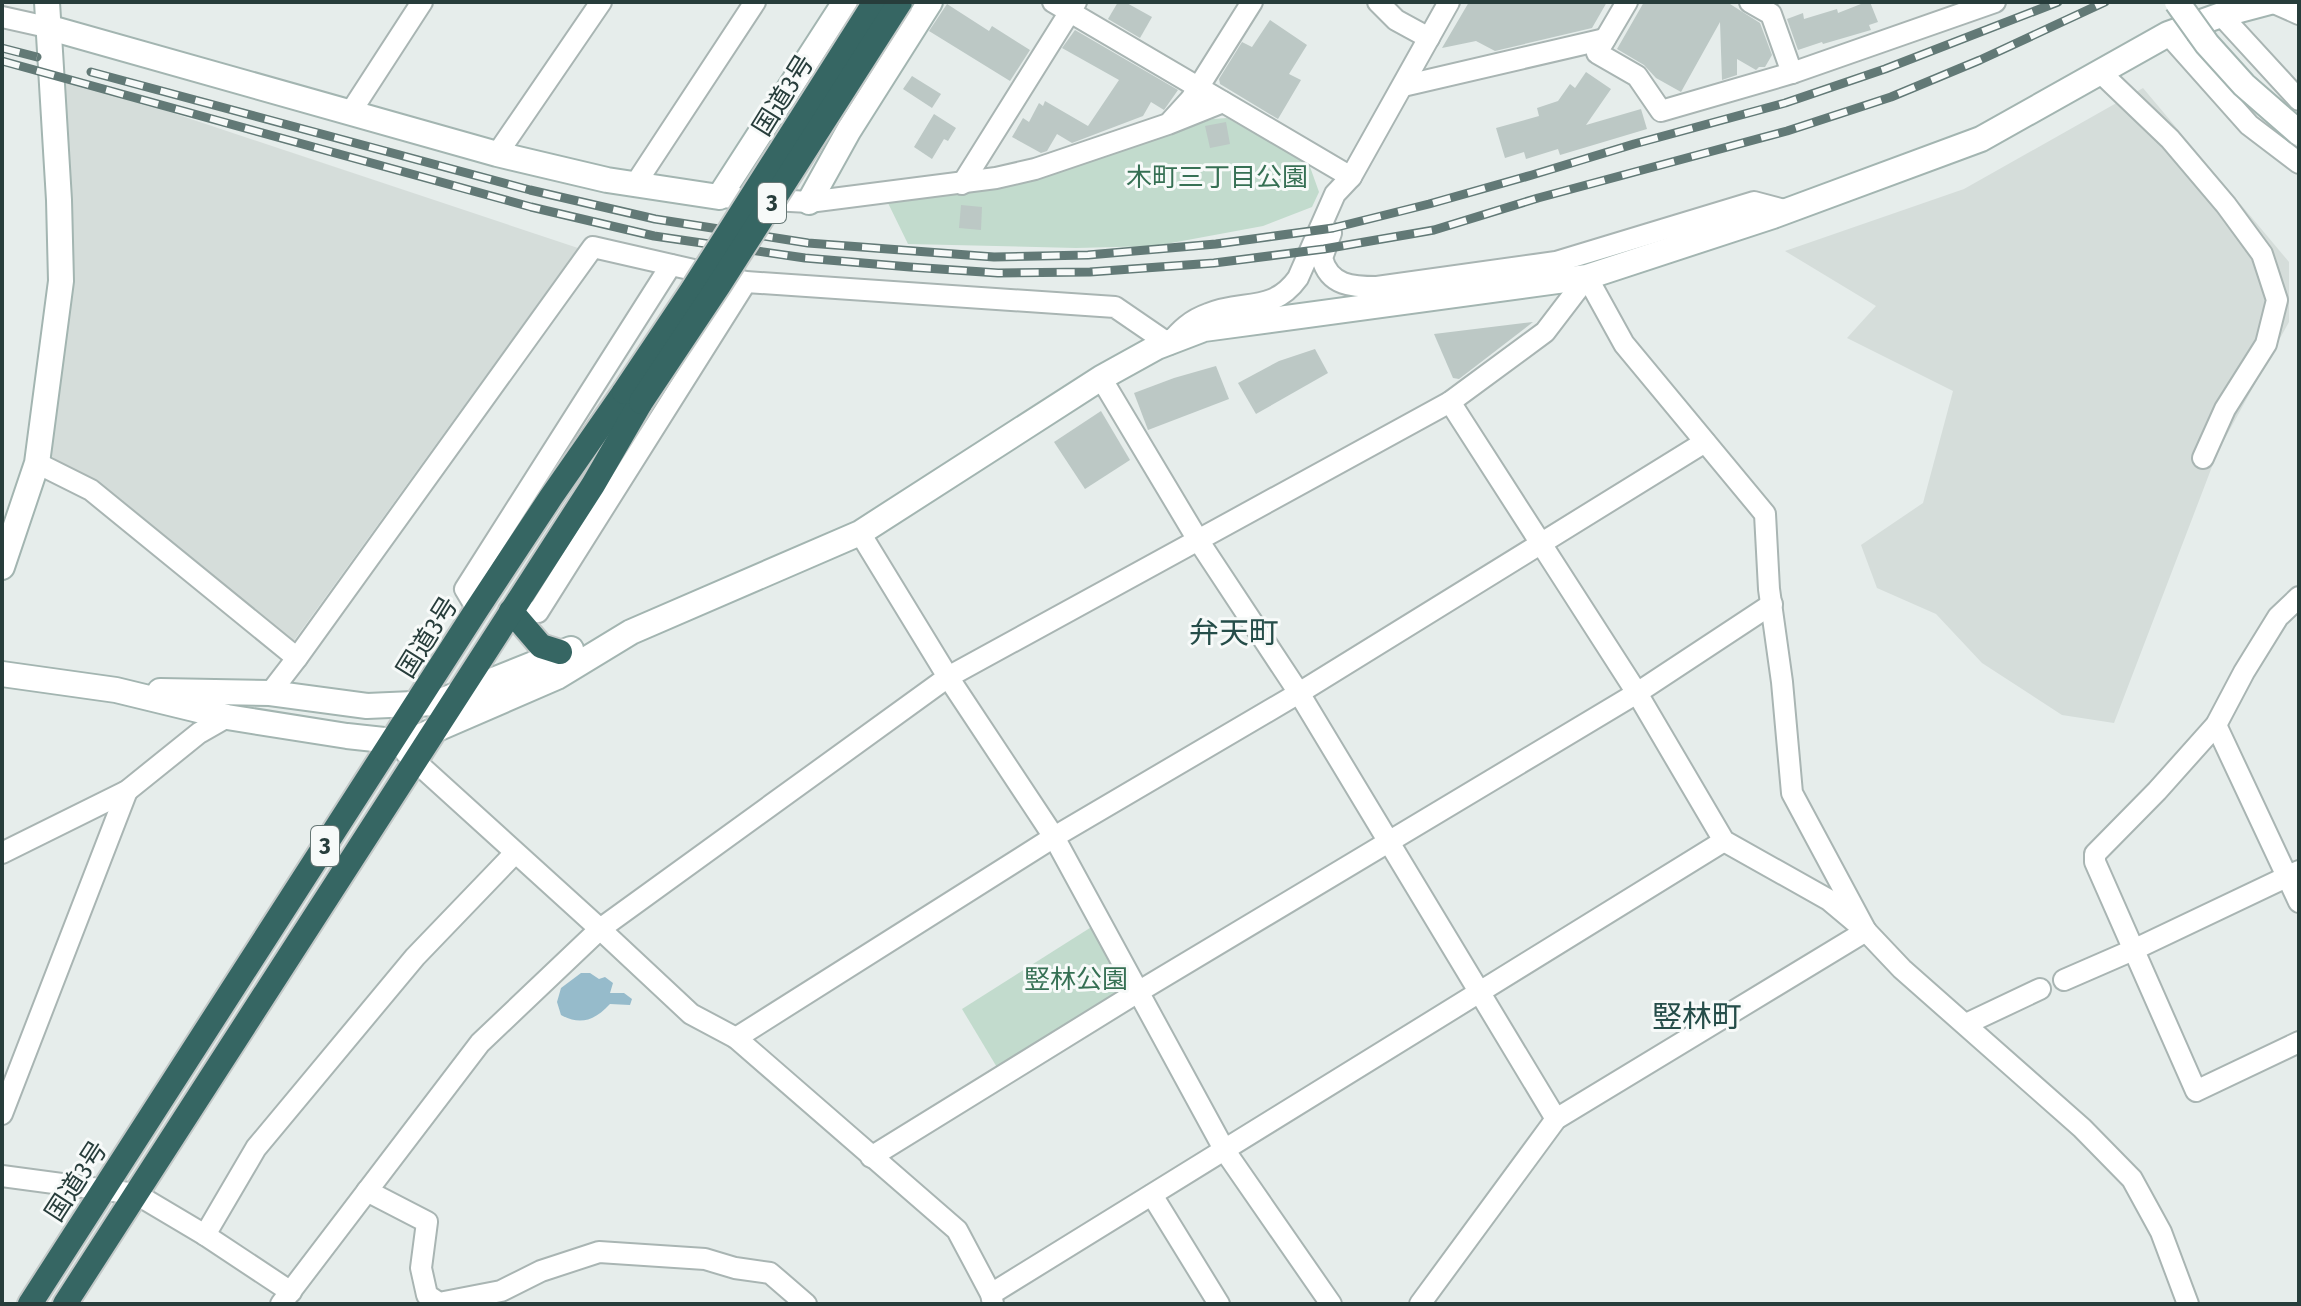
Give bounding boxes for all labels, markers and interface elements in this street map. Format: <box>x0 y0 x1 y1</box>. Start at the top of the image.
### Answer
street label: 国道3号 <box>747 49 820 142</box>
park label: 木町三丁目公園 <box>1126 162 1308 193</box>
road number: 3 <box>758 183 786 223</box>
street label: 国道3号 <box>391 591 464 684</box>
district label: 弁天町 <box>1189 615 1279 651</box>
road number: 3 <box>311 826 339 866</box>
park label: 竪林公園 <box>1024 964 1128 995</box>
district label: 竪林町 <box>1652 999 1742 1035</box>
street label: 国道3号 <box>39 1135 114 1227</box>

